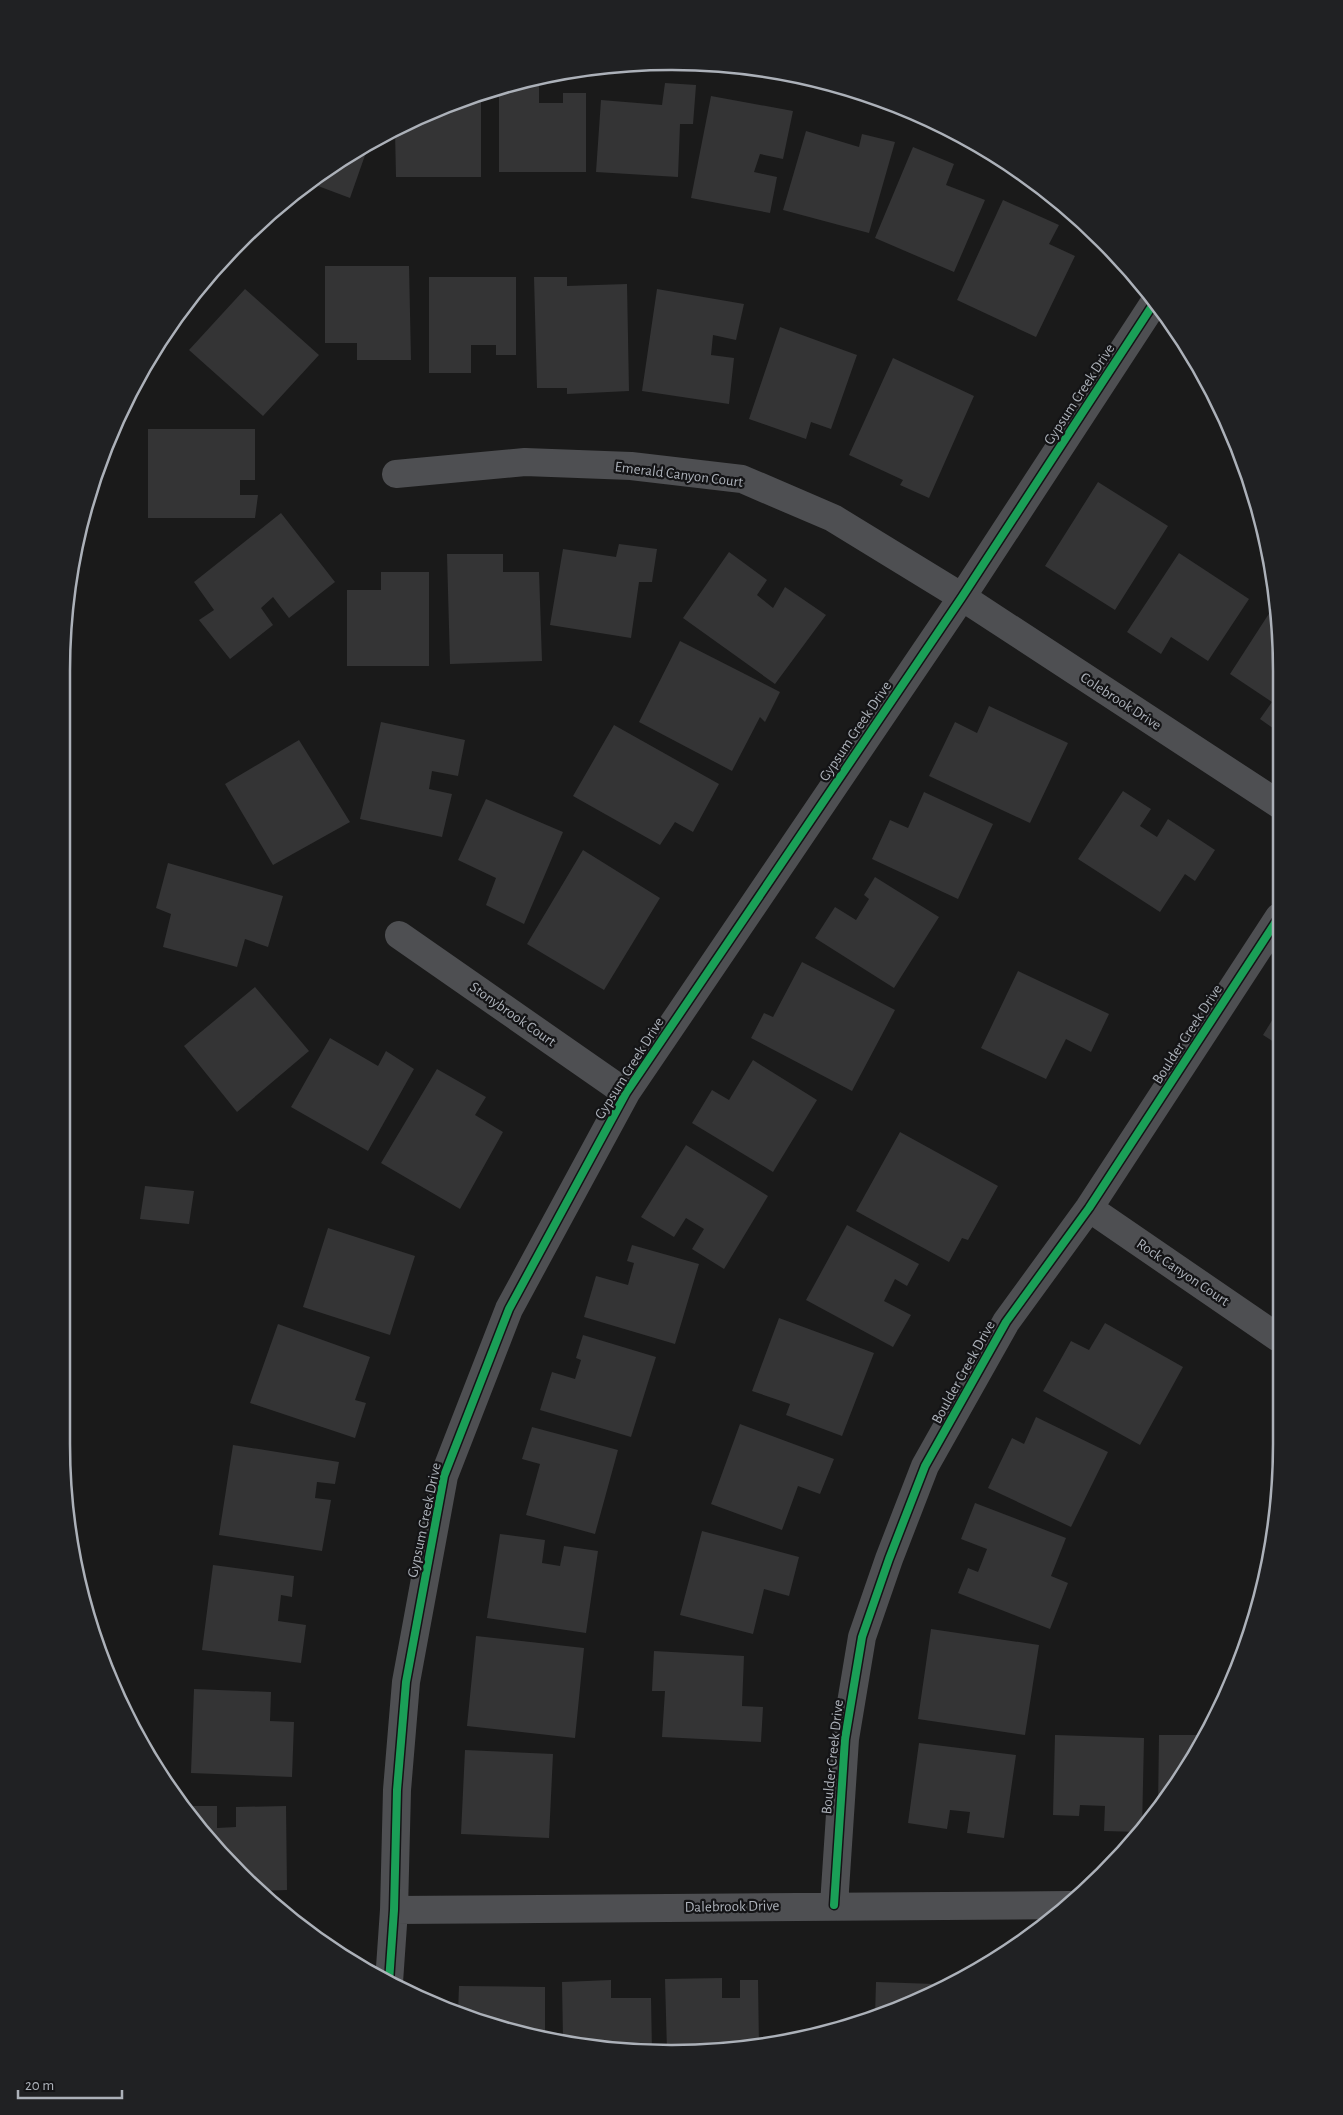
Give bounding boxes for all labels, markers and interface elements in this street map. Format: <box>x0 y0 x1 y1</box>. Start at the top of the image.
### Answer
street label: Gypsum Creek Drive <box>1041 341 1118 447</box>
street label: Emerald Canyon Court <box>614 459 744 490</box>
street label: Colebrook Drive <box>1078 670 1164 733</box>
street label: Gypsum Creek Drive <box>816 679 894 784</box>
street label: Stonybrook Court <box>467 979 559 1050</box>
street label: Boulder Creek Drive <box>1150 982 1225 1087</box>
street label: Gypsum Creek Drive <box>592 1015 667 1122</box>
street label: Rock Canyon Court <box>1134 1236 1232 1309</box>
street label: Boulder Creek Drive <box>929 1318 998 1426</box>
street label: Gypsum Creek Drive <box>405 1461 444 1579</box>
street label: Boulder Creek Drive <box>819 1699 846 1815</box>
street label: Dalebrook Drive <box>684 1898 780 1915</box>
scale bar <box>18 2068 121 2100</box>
text: 20 m <box>25 2078 54 2093</box>

